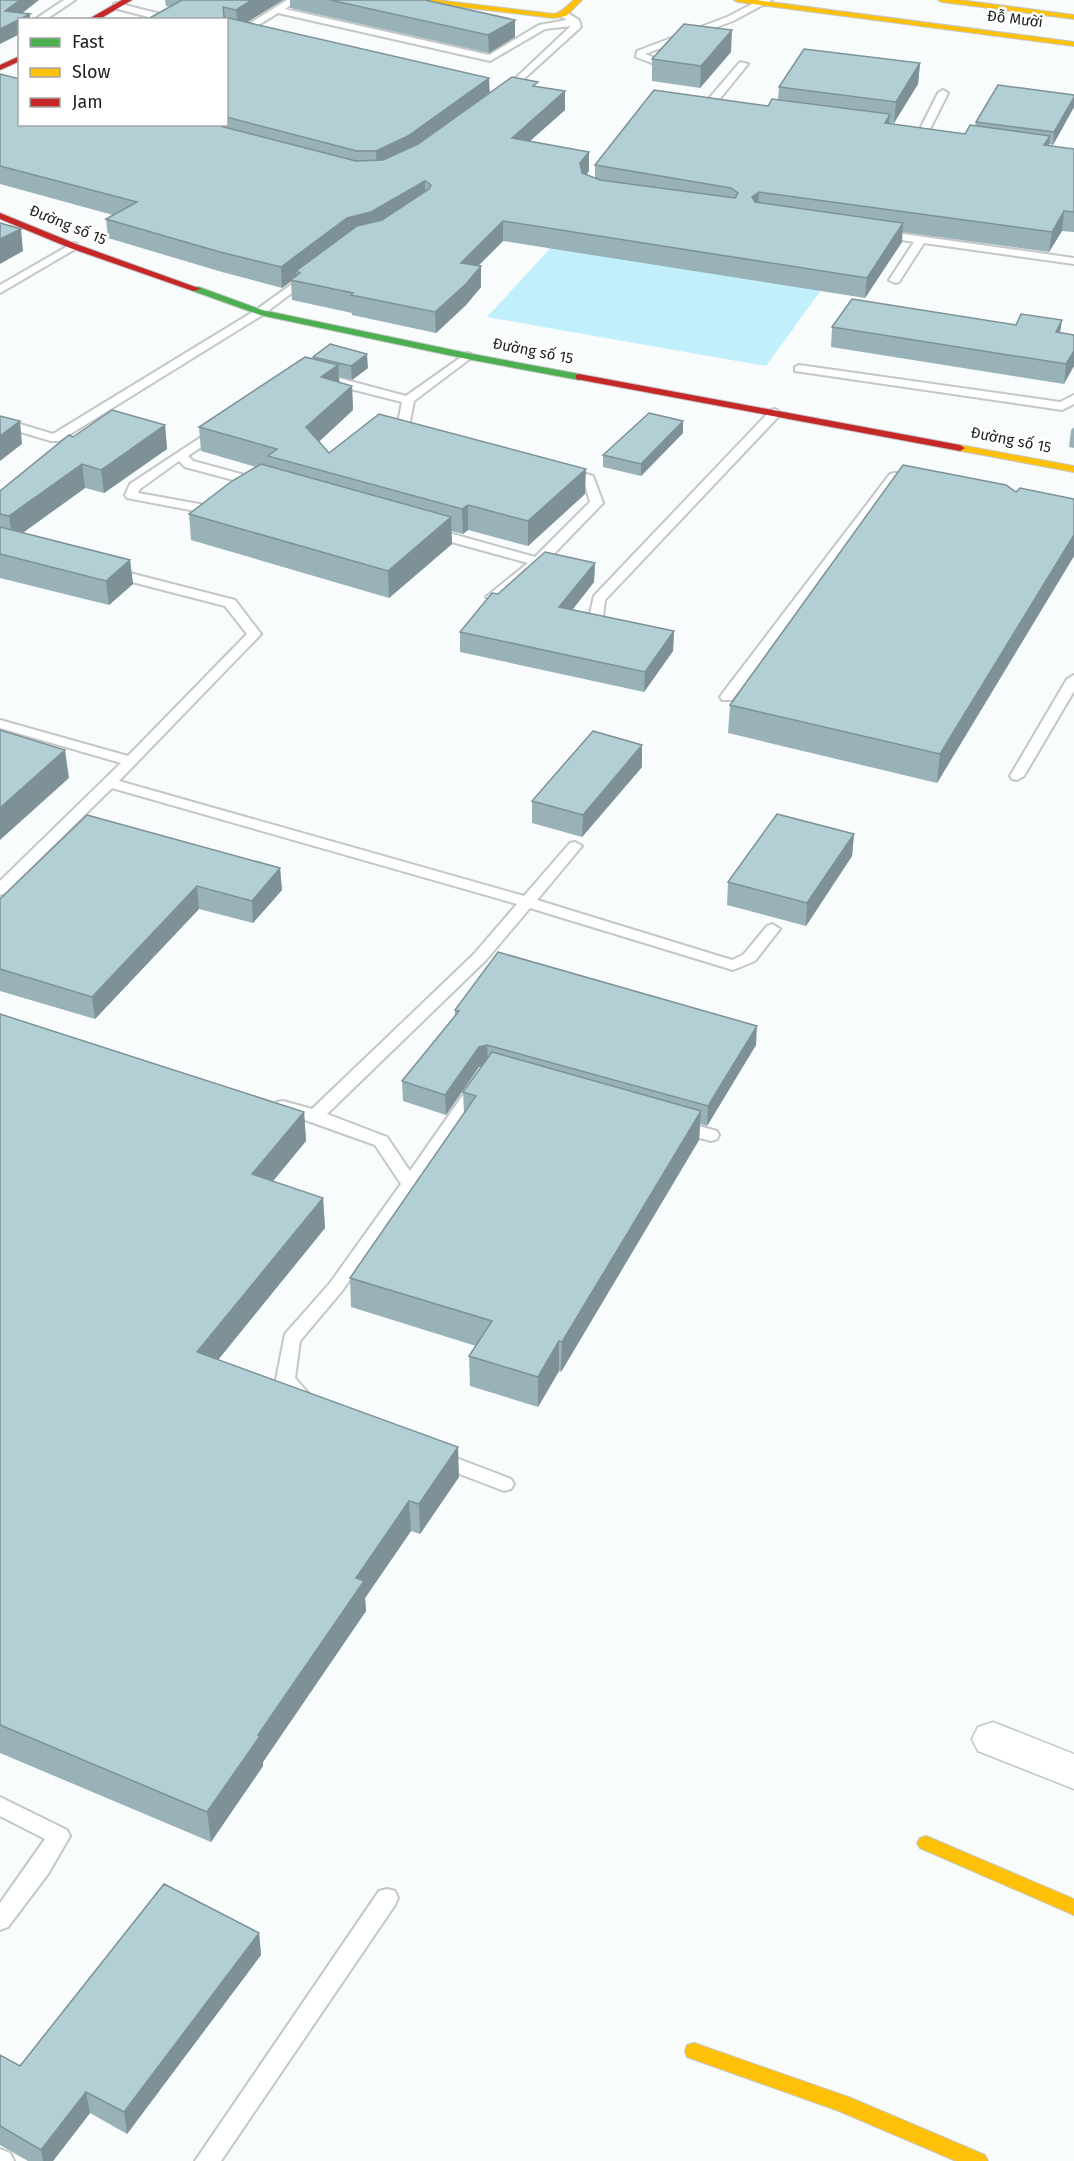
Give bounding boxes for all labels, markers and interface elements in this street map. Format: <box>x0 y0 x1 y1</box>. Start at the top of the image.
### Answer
street label: Đỗ Mười <box>986 7 1044 31</box>
legend <box>18 18 228 126</box>
text: Fast <box>72 31 105 53</box>
text: Slow <box>72 61 111 83</box>
text: Jam <box>72 91 103 113</box>
street label: Đường số 15 <box>27 201 109 249</box>
street label: Đường số 15 <box>491 334 575 368</box>
street label: Đường số 15 <box>969 423 1053 457</box>

